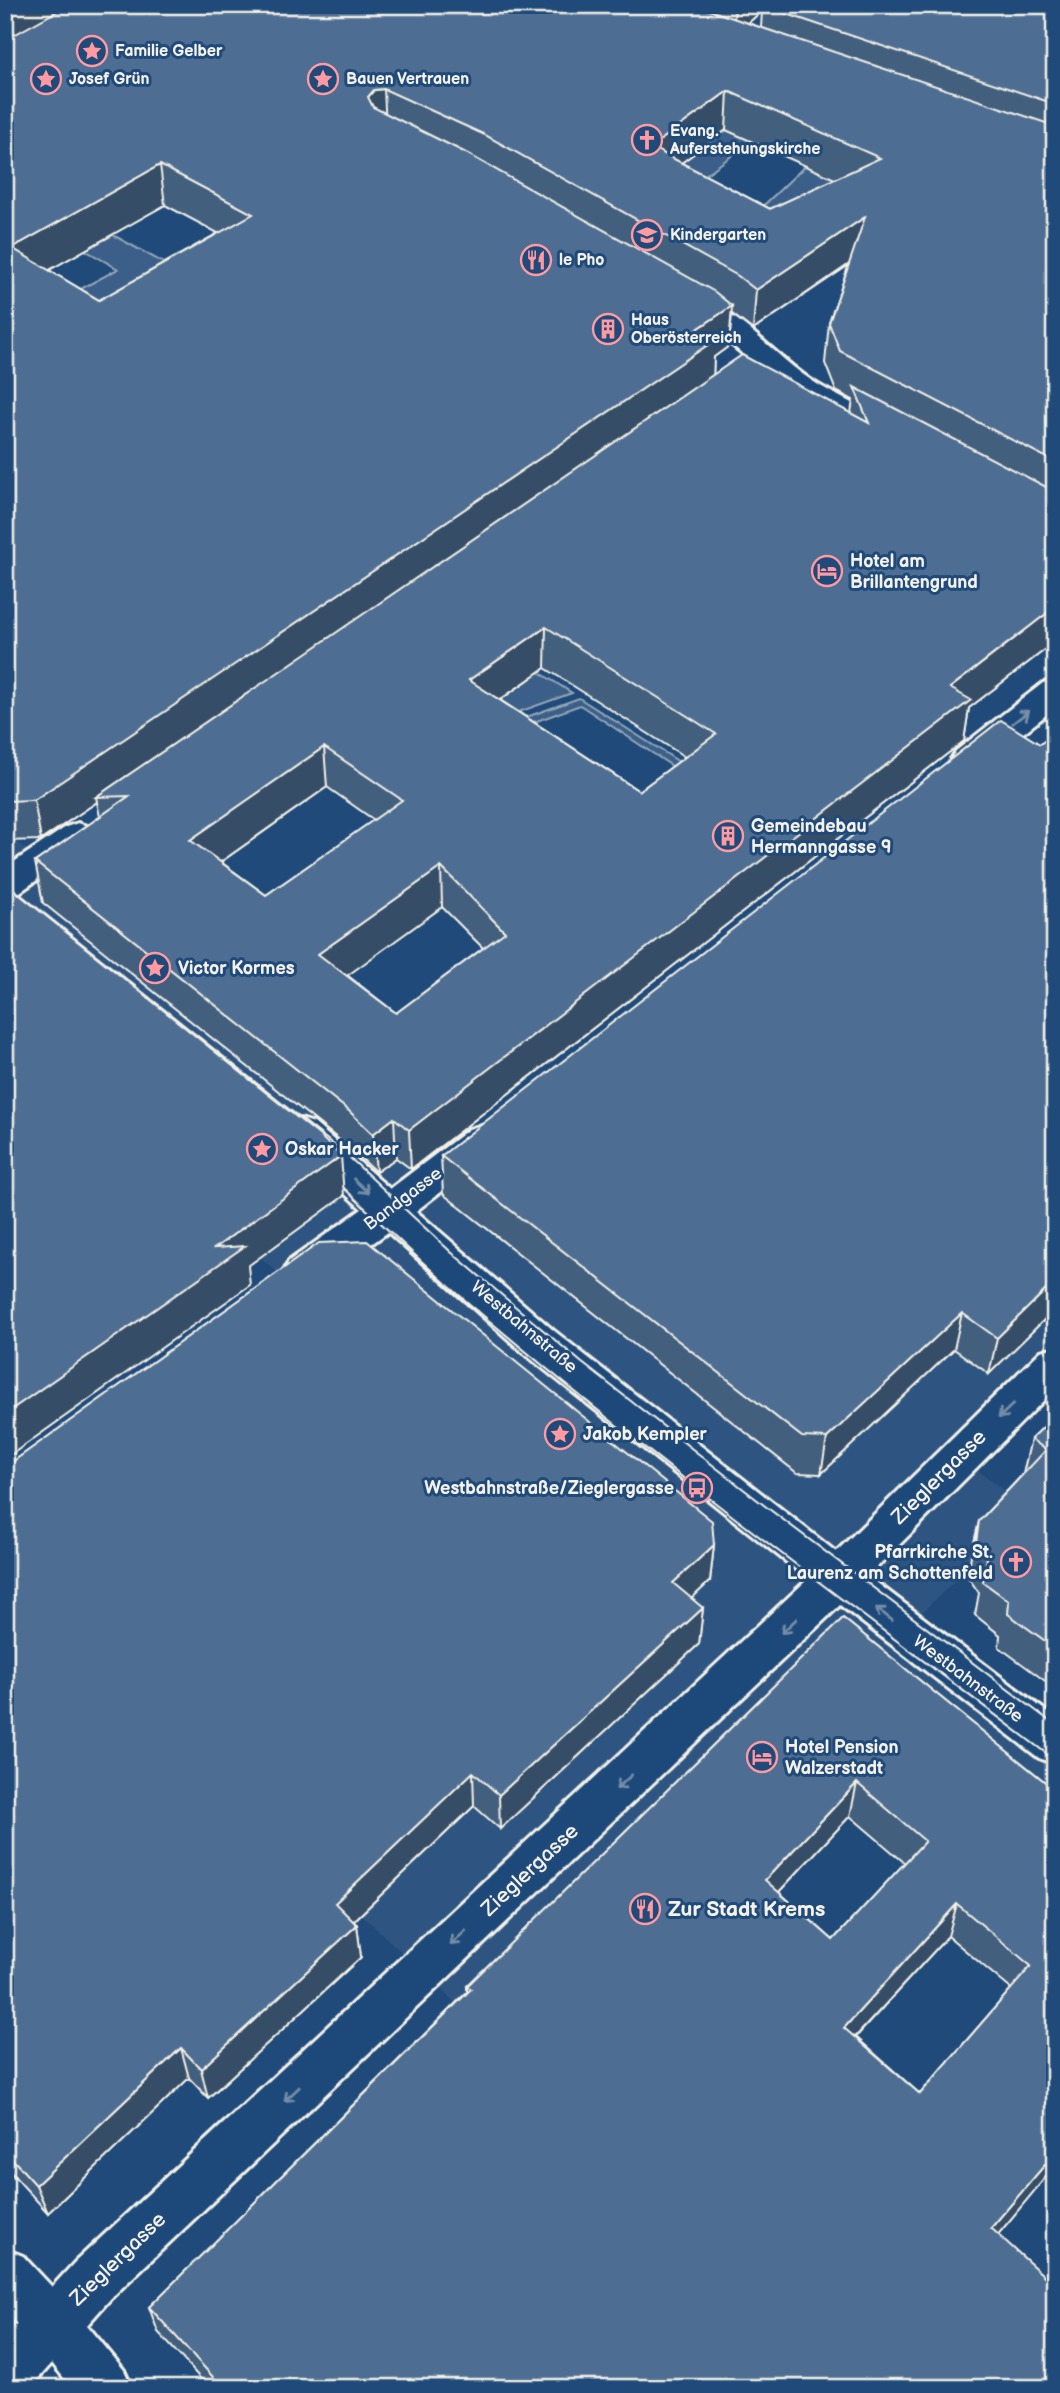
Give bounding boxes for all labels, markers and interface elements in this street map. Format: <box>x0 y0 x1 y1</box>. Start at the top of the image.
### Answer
place icon: Familie Gelber <box>75 34 109 68</box>
place label: Familie Gelber <box>115 42 223 61</box>
place icon: Josef Grün <box>29 62 63 96</box>
place icon: Bauen Vertrauen <box>306 62 340 96</box>
place label: Josef Grün <box>69 70 150 89</box>
place label: Bauen Vertrauen <box>346 70 469 89</box>
place label: Evang. Auferstehungskirche <box>669 122 820 159</box>
church icon: Evang. Auferstehungskirche <box>630 123 664 157</box>
school or university icon: Kindergarten <box>630 218 664 252</box>
place label: Kindergarten <box>670 226 766 245</box>
restaurant icon: le Pho <box>519 243 553 277</box>
place label: le Pho <box>559 251 604 270</box>
place label: Haus Oberösterreich <box>631 311 742 348</box>
building icon: Haus Oberösterreich <box>591 312 625 346</box>
place label: Hotel am Brillantengrund <box>850 551 978 593</box>
hotel icon: Hotel am Brillantengrund <box>810 554 844 588</box>
one-way arrow <box>1012 710 1030 725</box>
place label: Gemeindebau Hermanngasse 9 <box>751 816 892 858</box>
building icon: Gemeindebau Hermanngasse 9 <box>711 819 745 853</box>
place icon: Victor Kormes <box>138 951 172 985</box>
place label: Victor Kormes <box>178 958 295 979</box>
place icon: Oskar Hacker <box>245 1132 279 1166</box>
place label: Oskar Hacker <box>285 1139 399 1160</box>
street label: Bandgasse <box>360 1163 446 1235</box>
one-way arrow <box>353 1177 370 1194</box>
street label: Westbahnstraße <box>467 1276 582 1378</box>
one-way arrow <box>998 1402 1015 1419</box>
place icon: Jakob Kempler <box>543 1417 577 1451</box>
place label: Jakob Kempler <box>583 1424 707 1445</box>
street label: Zieglergasse <box>886 1424 992 1530</box>
bus stop icon: Westbahnstraße/Zieglergasse <box>680 1471 714 1505</box>
place label: Westbahnstraße/Zieglergasse <box>424 1478 674 1499</box>
place label: Pfarrkirche St. Laurenz am Schottenfeld <box>787 1542 993 1584</box>
church icon: Pfarrkirche St. Laurenz am Schottenfeld <box>999 1545 1033 1579</box>
one-way arrow <box>875 1606 893 1622</box>
one-way arrow <box>781 1618 798 1635</box>
street label: Westbahnstraße <box>909 1631 1027 1727</box>
place label: Hotel Pension Walzerstadt <box>785 1737 898 1779</box>
hotel icon: Hotel Pension Walzerstadt <box>745 1740 779 1774</box>
one-way arrow <box>615 1773 633 1790</box>
street label: Zieglergasse <box>475 1819 584 1922</box>
restaurant icon: Zur Stadt Krems <box>628 1892 662 1926</box>
place label: Zur Stadt Krems <box>668 1897 825 1922</box>
one-way arrow <box>450 1929 467 1946</box>
one-way arrow <box>284 2085 301 2102</box>
street label: Zieglergasse <box>64 2207 171 2312</box>

